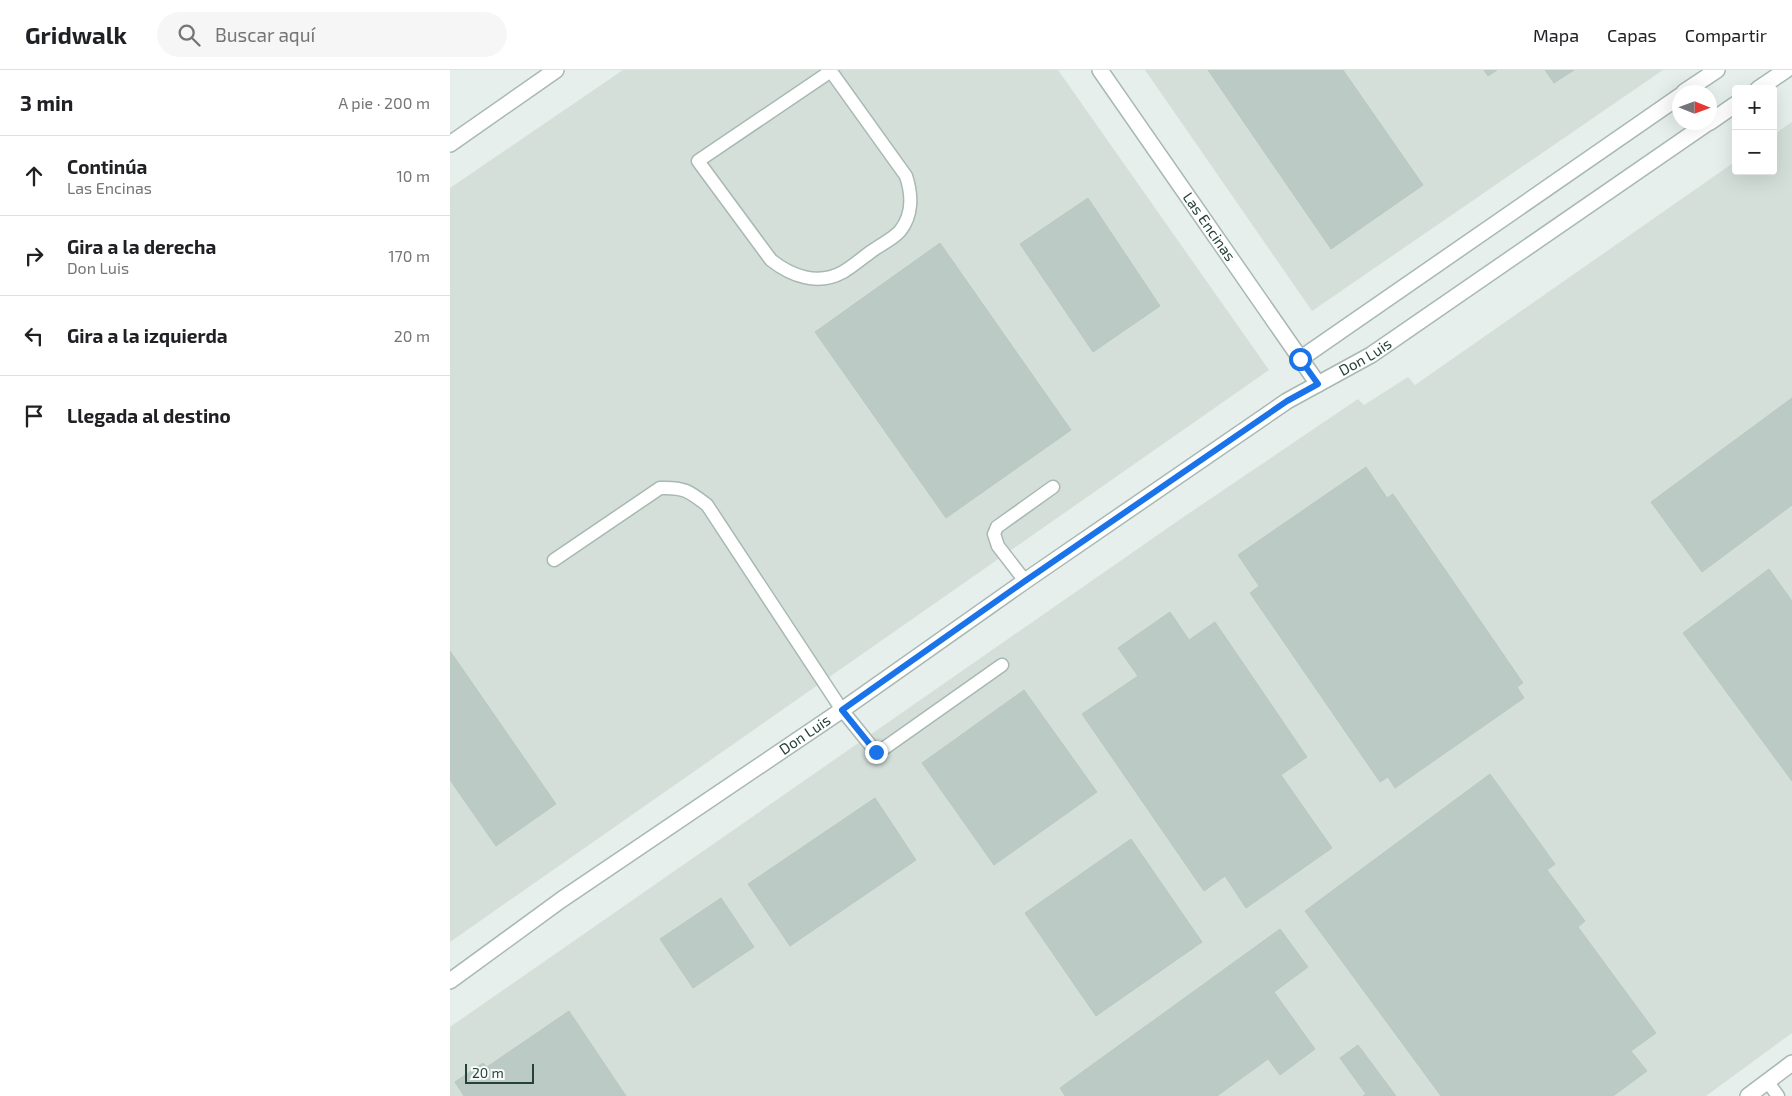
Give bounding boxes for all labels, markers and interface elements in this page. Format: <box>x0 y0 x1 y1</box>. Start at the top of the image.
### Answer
search box <box>157 12 507 57</box>
text: Gridwalk <box>25 20 127 49</box>
icon: search <box>175 21 203 49</box>
text: Buscar aquí <box>215 23 315 46</box>
text: Mapa <box>1533 24 1579 46</box>
text: Capas <box>1607 24 1657 46</box>
text: Compartir <box>1685 24 1767 46</box>
north arrow <box>1672 85 1717 130</box>
map controls <box>1732 85 1777 175</box>
button: + <box>1732 85 1777 130</box>
text: 3 min <box>20 90 73 115</box>
text: A pie · 200 m <box>338 93 430 112</box>
button: − <box>1732 130 1777 175</box>
text: Continúa <box>67 155 147 178</box>
icon: ahead <box>20 162 48 190</box>
text: 10 m <box>396 166 430 185</box>
text: Las Encinas <box>67 178 152 197</box>
street label: Las Encinas <box>1180 188 1240 264</box>
text: Gira a la derecha <box>67 235 216 258</box>
icon: right <box>20 242 48 270</box>
text: 170 m <box>388 246 430 265</box>
text: Don Luis <box>67 258 129 277</box>
icon: left <box>20 322 48 350</box>
text: Gira a la izquierda <box>67 324 228 347</box>
text: 20 m <box>394 326 430 345</box>
street label: Don Luis <box>1335 334 1394 379</box>
route start <box>1289 348 1312 371</box>
icon: arrive <box>20 402 48 430</box>
text: Llegada al destino <box>67 404 231 427</box>
street label: Don Luis <box>775 710 834 758</box>
route end <box>865 741 888 764</box>
scale bar <box>465 1061 534 1084</box>
text: 20 m <box>472 1064 504 1081</box>

